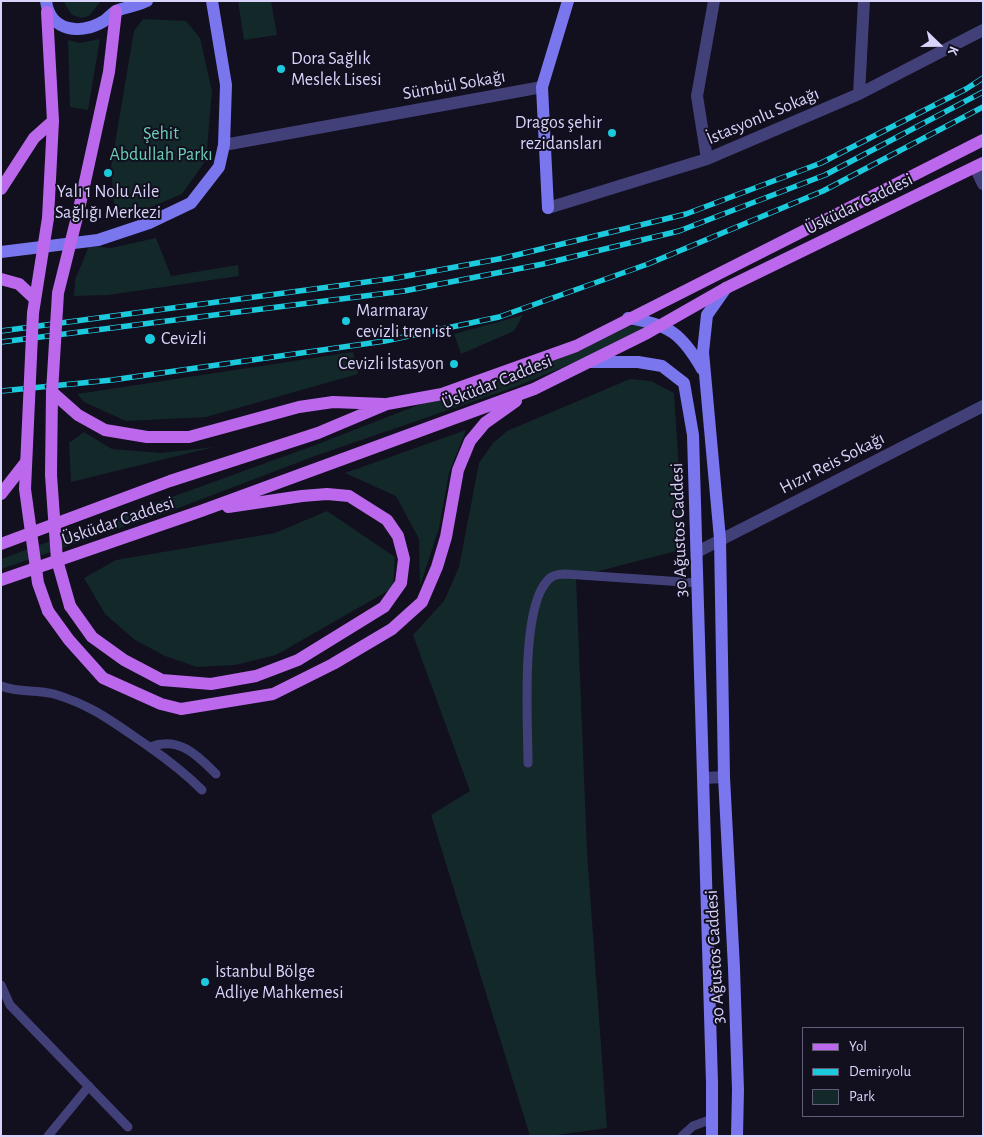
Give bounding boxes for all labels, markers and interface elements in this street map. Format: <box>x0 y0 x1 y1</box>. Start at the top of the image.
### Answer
north arrow <box>914 20 964 70</box>
text: K <box>945 44 961 57</box>
place label: Dora Sağlık Meslek Lisesi <box>291 48 382 90</box>
marker: Dora Sağlık Meslek Lisesi <box>275 63 287 75</box>
street label: Sümbül Sokağı <box>401 65 507 105</box>
street label: İstasyonlu Sokağı <box>704 83 822 149</box>
place label: Dragos şehir rezidansları <box>515 112 602 154</box>
park label: Şehit Abdullah Parkı <box>109 123 213 166</box>
marker: Dragos şehir rezidansları <box>606 127 618 139</box>
marker: Yalı 1 Nolu Aile Sağlığı Merkezi <box>102 167 114 179</box>
street label: Üsküdar Caddesi <box>802 169 916 239</box>
place label: Yalı 1 Nolu Aile Sağlığı Merkezi <box>55 181 161 223</box>
place label: Marmaray cevizli tren ist <box>356 300 451 342</box>
marker: Marmaray cevizli tren ist <box>340 315 352 327</box>
place label: Cevizli <box>161 328 206 350</box>
marker: Cevizli <box>143 332 157 346</box>
street label: Üsküdar Caddesi <box>439 350 555 414</box>
place label: Cevizli İstasyon <box>338 353 444 375</box>
marker: Cevizli İstasyon <box>448 358 460 370</box>
street label: Hızır Reis Sokağı <box>776 427 888 499</box>
street label: 30 Ağustos Caddesi <box>666 462 692 598</box>
street label: Üsküdar Caddesi <box>59 492 177 550</box>
street label: 30 Ağustos Caddesi <box>701 889 729 1025</box>
place label: İstanbul Bölge Adliye Mahkemesi <box>215 961 344 1004</box>
marker: İstanbul Bölge Adliye Mahkemesi <box>199 976 211 988</box>
legend <box>802 1027 964 1117</box>
text: Yol <box>849 1039 867 1054</box>
text: Demiryolu <box>849 1064 911 1079</box>
text: Park <box>849 1089 875 1104</box>

